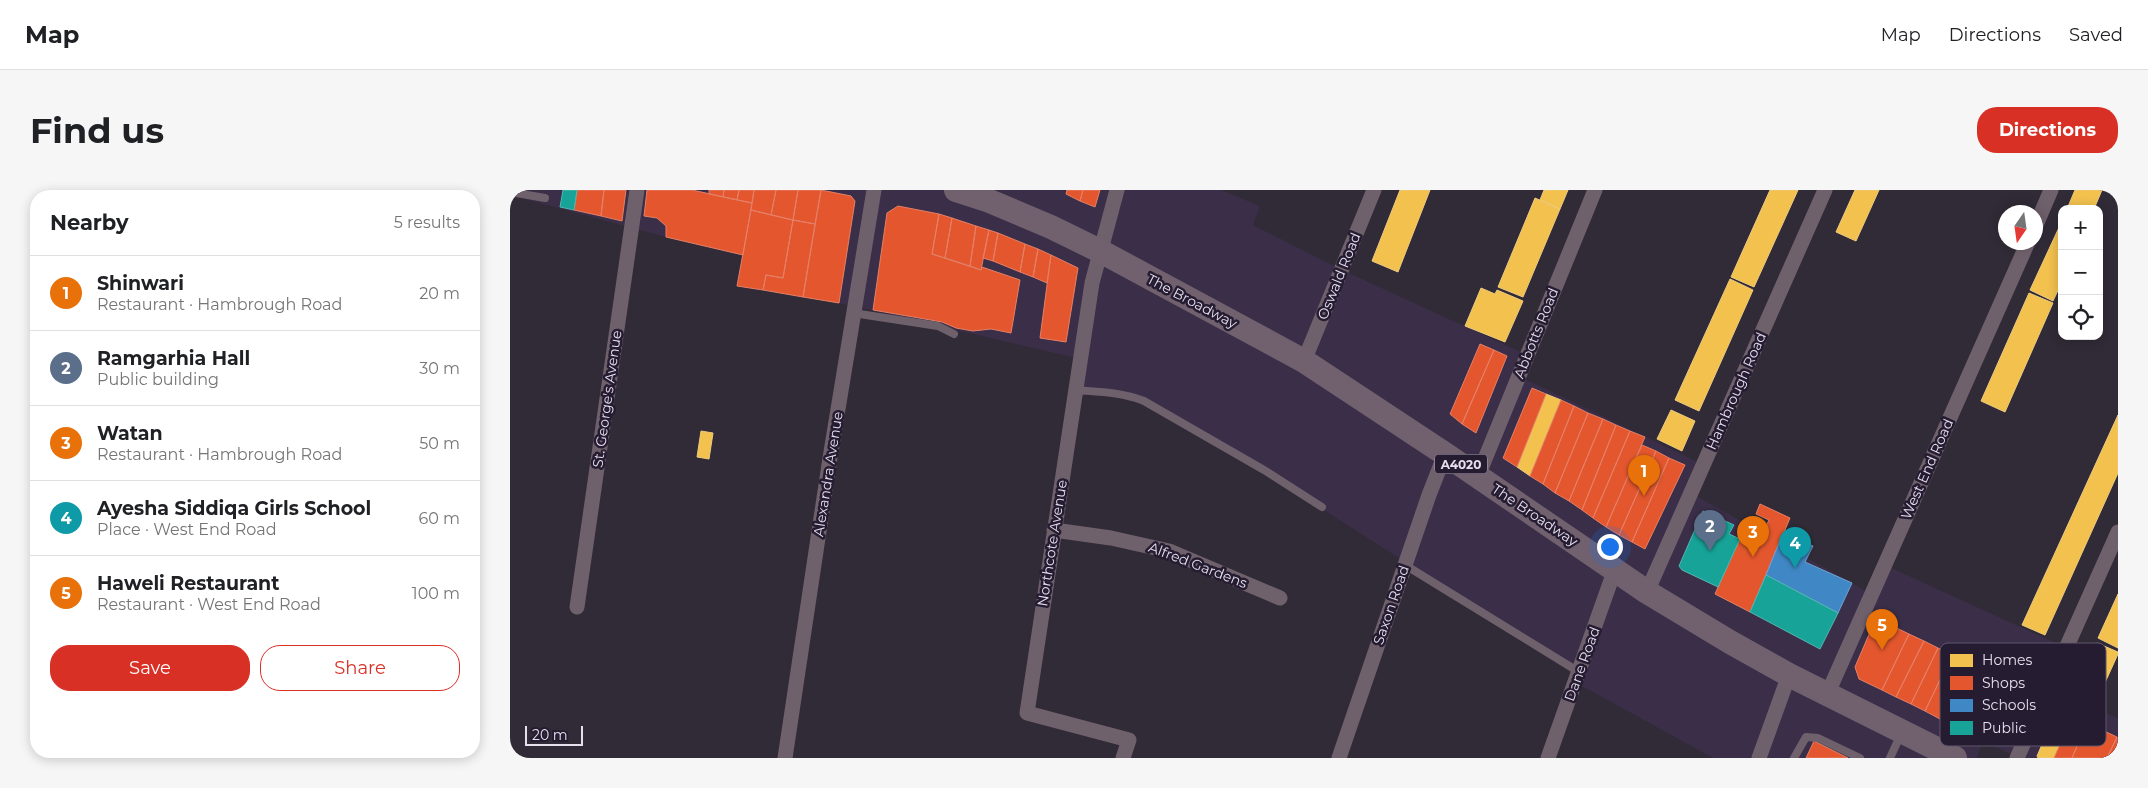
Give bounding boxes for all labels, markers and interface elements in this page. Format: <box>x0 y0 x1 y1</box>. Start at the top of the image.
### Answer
text: Map <box>25 20 79 49</box>
text: Map <box>1881 24 1921 46</box>
text: Directions <box>1949 24 2041 46</box>
text: Saved <box>2069 24 2123 46</box>
button: Directions <box>1977 107 2118 153</box>
text: Find us <box>30 109 164 152</box>
north arrow <box>1998 205 2043 250</box>
map controls <box>2058 205 2103 340</box>
button: + <box>2058 205 2103 250</box>
text: Nearby <box>50 210 129 235</box>
text: 5 results <box>394 213 460 232</box>
street label: Oswald Road <box>1313 230 1365 322</box>
button: − <box>2058 250 2103 295</box>
street label: The Broadway <box>1144 270 1241 333</box>
text: Shinwari <box>97 272 184 295</box>
text: 1 <box>63 284 69 303</box>
text: 20 m <box>419 284 460 303</box>
street label: Abbotts Road <box>1510 285 1562 381</box>
text: Restaurant · Hambrough Road <box>97 295 342 314</box>
button: locate <box>2058 295 2103 340</box>
street label: St. George's Avenue <box>588 329 626 469</box>
street label: Hambrough Road <box>1702 329 1770 453</box>
text: Ramgarhia Hall <box>97 347 250 370</box>
text: 2 <box>61 359 71 378</box>
text: 30 m <box>419 359 460 378</box>
text: Public building <box>97 370 219 389</box>
street label: Alexandra Avenue <box>809 410 847 538</box>
street label: West End Road <box>1897 416 1957 522</box>
text: Watan <box>97 422 163 445</box>
text: 3 <box>61 434 71 453</box>
text: 50 m <box>419 434 460 453</box>
text: Restaurant · Hambrough Road <box>97 445 342 464</box>
road number: A4020 <box>1435 454 1487 474</box>
pin: 1 <box>1628 455 1660 496</box>
street label: Northcote Avenue <box>1033 478 1071 608</box>
street label: The Broadway <box>1489 480 1582 551</box>
text: Ayesha Siddiqa Girls School <box>97 497 371 520</box>
text: 4 <box>60 509 72 528</box>
text: 60 m <box>418 509 460 528</box>
pin: 2 <box>1694 510 1726 551</box>
pin: 3 <box>1737 516 1769 557</box>
text: Place · West End Road <box>97 520 277 539</box>
pin: 4 <box>1779 527 1811 568</box>
your location <box>1597 534 1623 560</box>
street label: Alfred Gardens <box>1146 538 1250 592</box>
street label: Saxon Road <box>1369 563 1413 647</box>
text: Haweli Restaurant <box>97 572 280 595</box>
text: 5 <box>61 584 71 603</box>
text: 100 m <box>412 584 460 603</box>
text: Restaurant · West End Road <box>97 595 321 614</box>
pin: 5 <box>1866 609 1898 650</box>
street label: Dane Road <box>1560 624 1604 704</box>
legend <box>1940 643 2106 746</box>
button: Save <box>50 645 250 691</box>
button: Share <box>260 645 460 691</box>
text: Homes <box>1982 651 2032 669</box>
text: Shops <box>1982 674 2025 692</box>
text: Schools <box>1982 696 2036 714</box>
text: Public <box>1982 719 2026 737</box>
scale bar <box>525 723 582 746</box>
text: 20 m <box>532 726 568 744</box>

